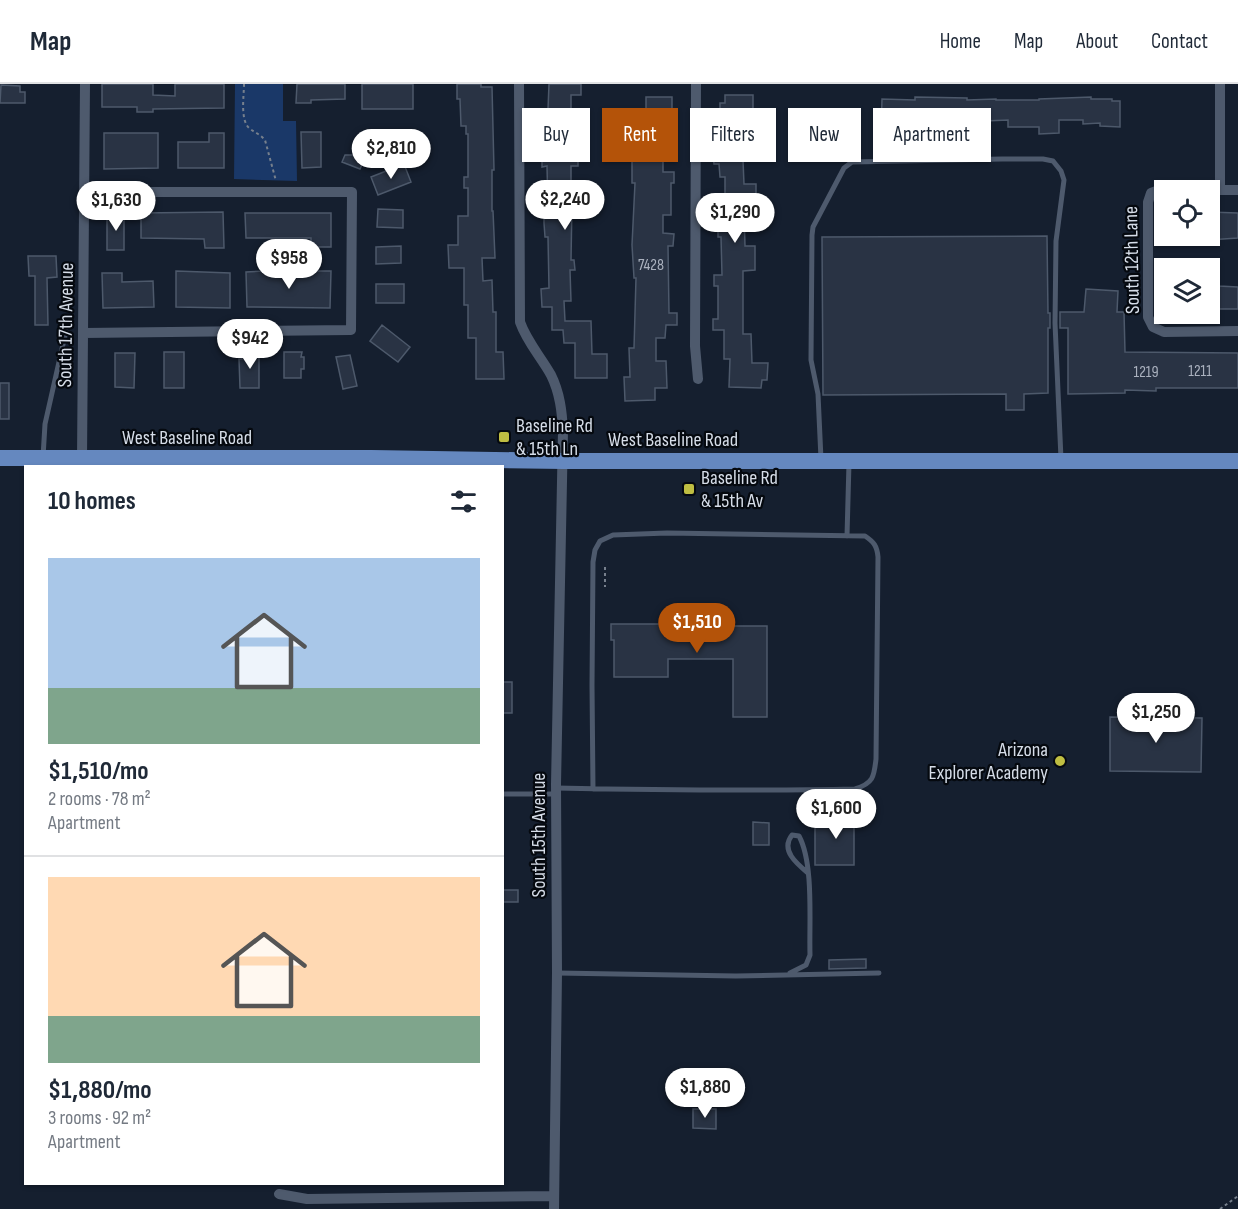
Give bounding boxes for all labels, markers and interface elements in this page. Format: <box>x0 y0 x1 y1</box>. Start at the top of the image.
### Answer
text: Map <box>30 25 71 58</box>
text: Home <box>940 29 981 54</box>
text: Map <box>1014 29 1043 54</box>
text: About <box>1076 29 1118 54</box>
text: Contact <box>1151 29 1208 54</box>
chip: Buy <box>522 108 590 162</box>
chip: Rent <box>602 108 678 162</box>
chip: Filters <box>690 108 776 162</box>
chip: New <box>788 108 861 162</box>
chip: Apartment <box>873 108 991 162</box>
pin: $2,810 <box>342 129 440 180</box>
text: $2,810 <box>366 136 416 160</box>
pin: $2,240 <box>516 180 614 231</box>
map controls <box>1154 180 1220 324</box>
button: locate <box>1154 180 1220 246</box>
pin: $1,630 <box>67 181 165 232</box>
text: $2,240 <box>539 187 591 211</box>
text: $1,630 <box>91 188 141 212</box>
pin: $1,290 <box>686 193 784 244</box>
text: $1,290 <box>710 200 760 224</box>
street label: South 12th Lane <box>1119 206 1145 314</box>
pin: $958 <box>253 239 325 290</box>
text: $958 <box>270 246 308 270</box>
house number: 7428 <box>638 256 664 275</box>
button: layers <box>1154 258 1220 324</box>
street label: South 17th Avenue <box>53 262 79 388</box>
pin: $942 <box>214 319 286 370</box>
text: $942 <box>231 326 269 350</box>
house number: 1211 <box>1188 362 1212 381</box>
house number: 1219 <box>1133 363 1159 382</box>
place label: Baseline Rd & 15th Ln <box>516 414 593 461</box>
street label: West Baseline Road <box>122 426 252 450</box>
street label: West Baseline Road <box>608 428 738 452</box>
marker: Baseline Rd & 15th Ln <box>497 430 511 444</box>
place label: Baseline Rd & 15th Av <box>701 466 778 513</box>
marker: Baseline Rd & 15th Av <box>682 482 696 496</box>
icon: filters <box>447 485 480 518</box>
text: 10 homes <box>48 486 136 517</box>
icon: home <box>210 597 318 705</box>
pin: $1,510 <box>648 603 746 654</box>
text: $1,510 <box>672 610 722 634</box>
pin: $1,250 <box>1107 693 1205 744</box>
text: $1,250 <box>1131 700 1181 724</box>
place label: Arizona Explorer Academy <box>928 738 1048 785</box>
marker: Arizona Explorer Academy <box>1053 754 1067 768</box>
text: $1,510/mo <box>48 756 149 787</box>
street label: South 15th Avenue <box>527 773 551 897</box>
text: 2 rooms · 78 m² <box>48 787 151 811</box>
pin: $1,600 <box>787 789 885 840</box>
text: $1,600 <box>810 796 862 820</box>
text: Apartment <box>48 811 121 835</box>
icon: home <box>210 916 318 1024</box>
pin: $1,880 <box>656 1068 754 1119</box>
text: $1,880/mo <box>48 1075 152 1106</box>
text: $1,880 <box>679 1075 731 1099</box>
text: 3 rooms · 92 m² <box>48 1106 151 1130</box>
text: Apartment <box>48 1130 121 1154</box>

